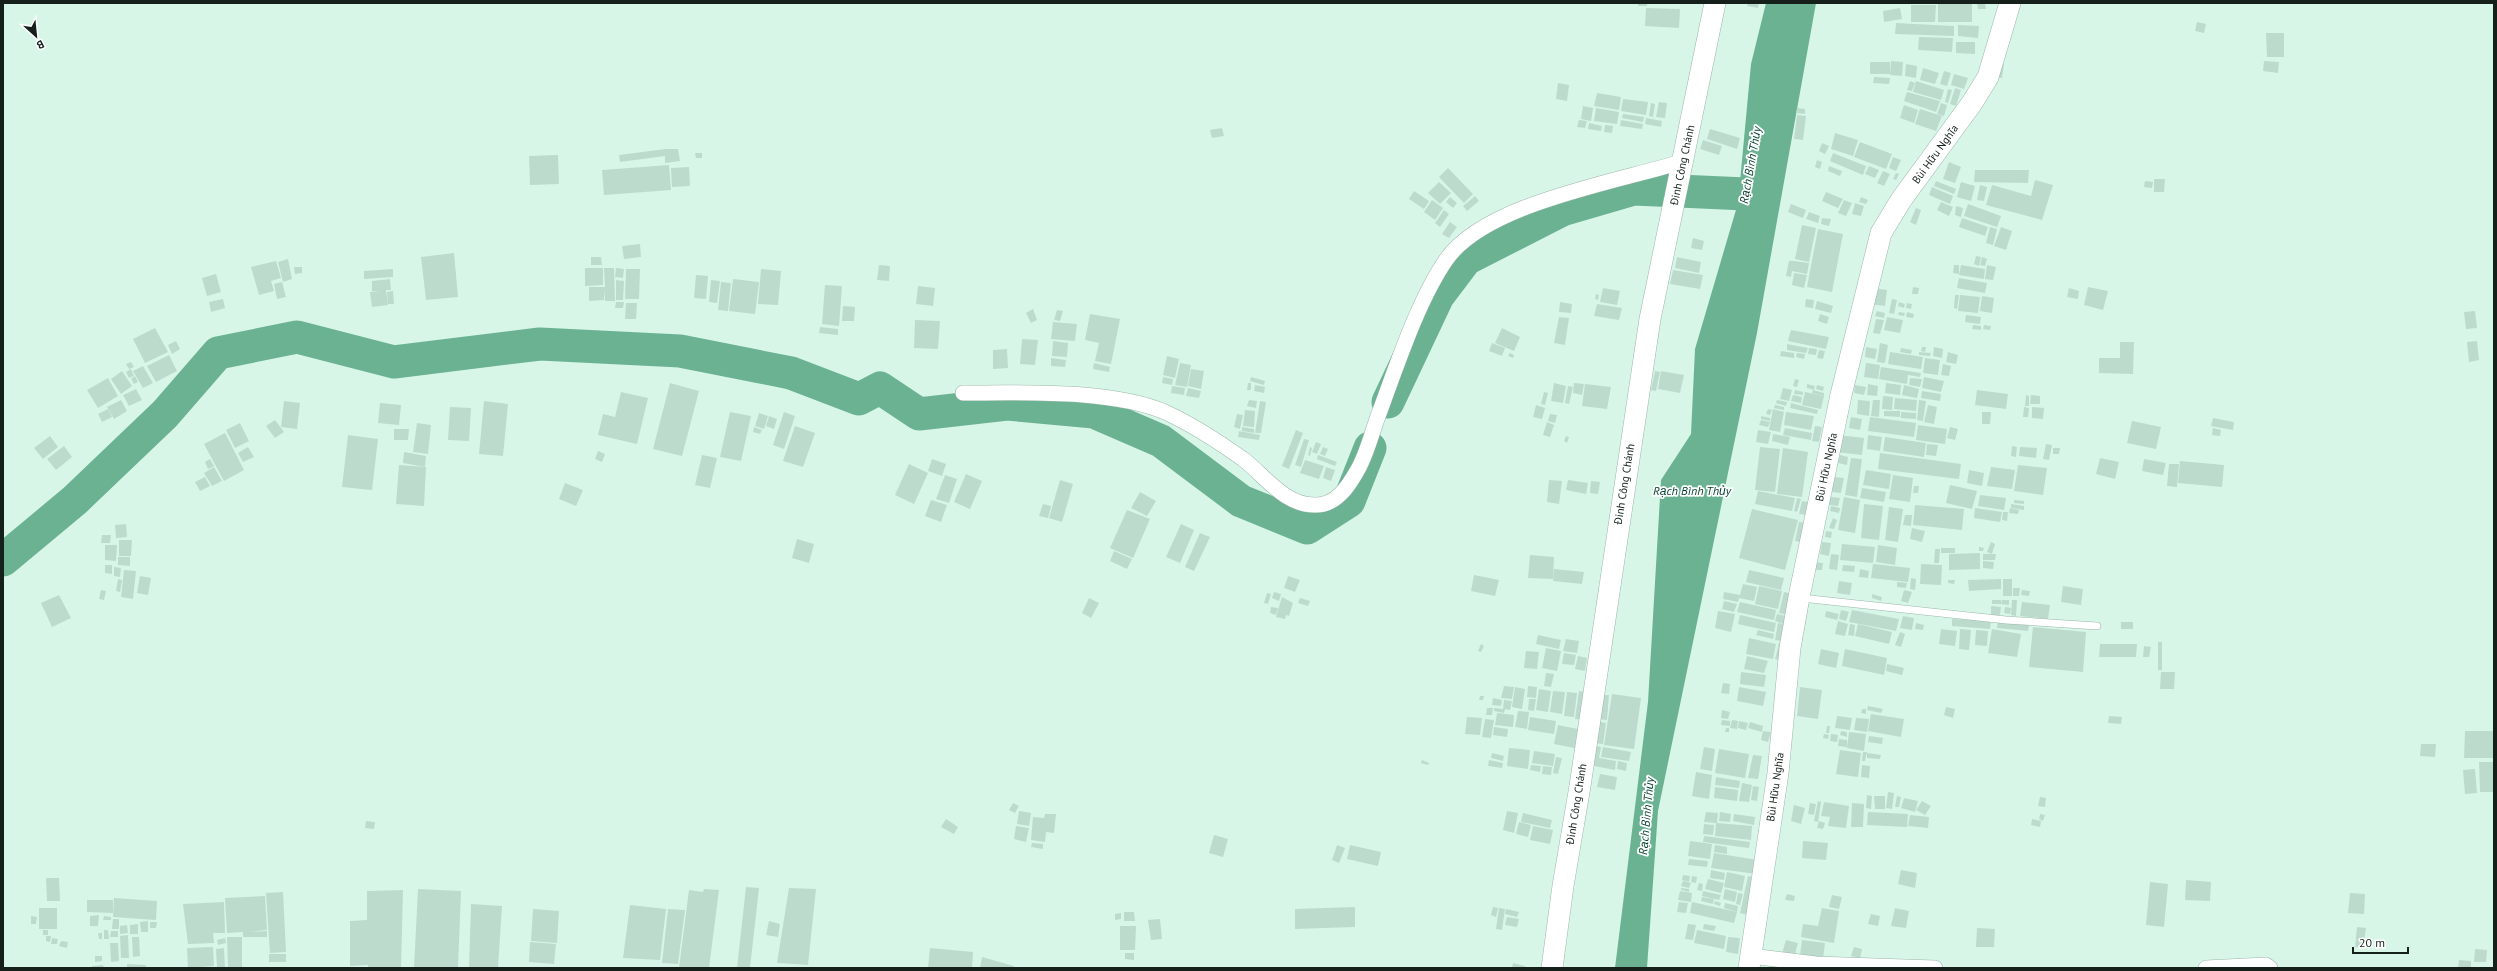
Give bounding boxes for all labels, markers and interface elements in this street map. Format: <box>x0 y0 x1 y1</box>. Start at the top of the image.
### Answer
north arrow <box>16 16 56 56</box>
text: B <box>34 37 47 53</box>
street label: Bùi Hữu Nghĩa <box>1909 122 1961 186</box>
street label: Đinh Công Chánh <box>1666 124 1697 207</box>
water label: Rạch Bình Thủy <box>1736 125 1764 205</box>
street label: Bùi Hữu Nghĩa <box>1812 431 1840 503</box>
street label: Đinh Công Chánh <box>1611 443 1637 526</box>
water label: Rạch Bình Thủy <box>1653 483 1732 498</box>
street label: Bùi Hữu Nghĩa <box>1763 752 1787 822</box>
street label: Đinh Công Chánh <box>1563 763 1589 846</box>
water label: Rạch Bình Thủy <box>1635 776 1657 855</box>
scale bar <box>2353 929 2408 955</box>
text: 20 m <box>2359 935 2385 950</box>

